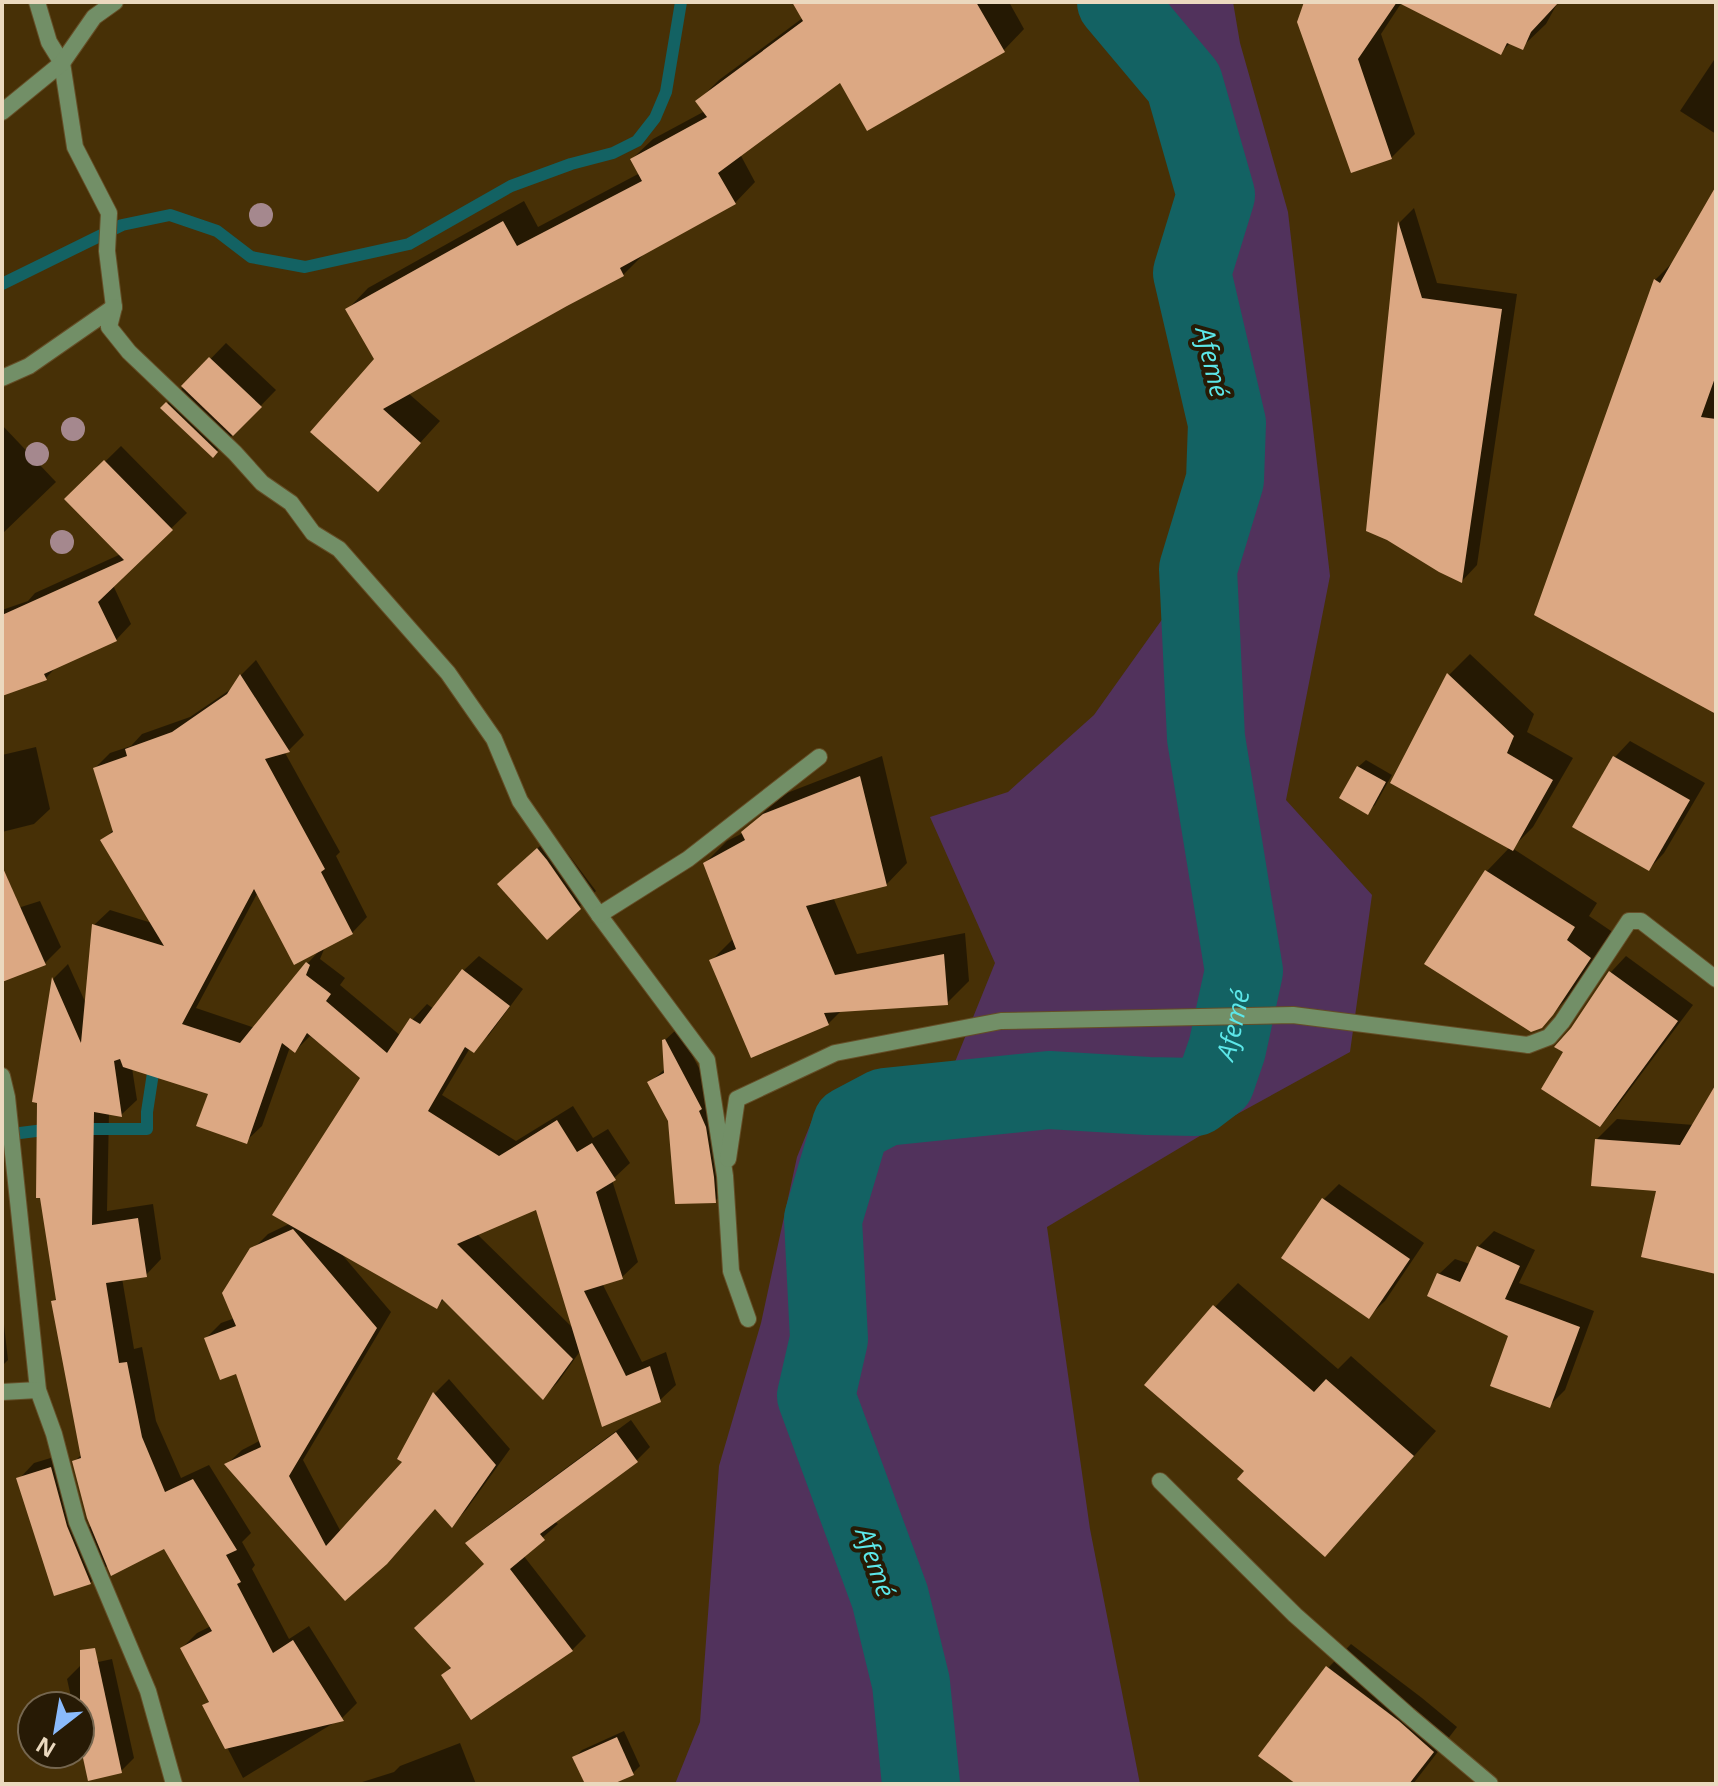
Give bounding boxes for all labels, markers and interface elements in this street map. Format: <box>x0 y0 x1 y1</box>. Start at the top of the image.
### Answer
water label: Afemé <box>1187 321 1239 401</box>
water label: Afemé <box>1206 986 1258 1067</box>
water label: Afemé <box>847 1521 905 1602</box>
north arrow <box>16 1690 96 1770</box>
text: N <box>30 1731 61 1765</box>

